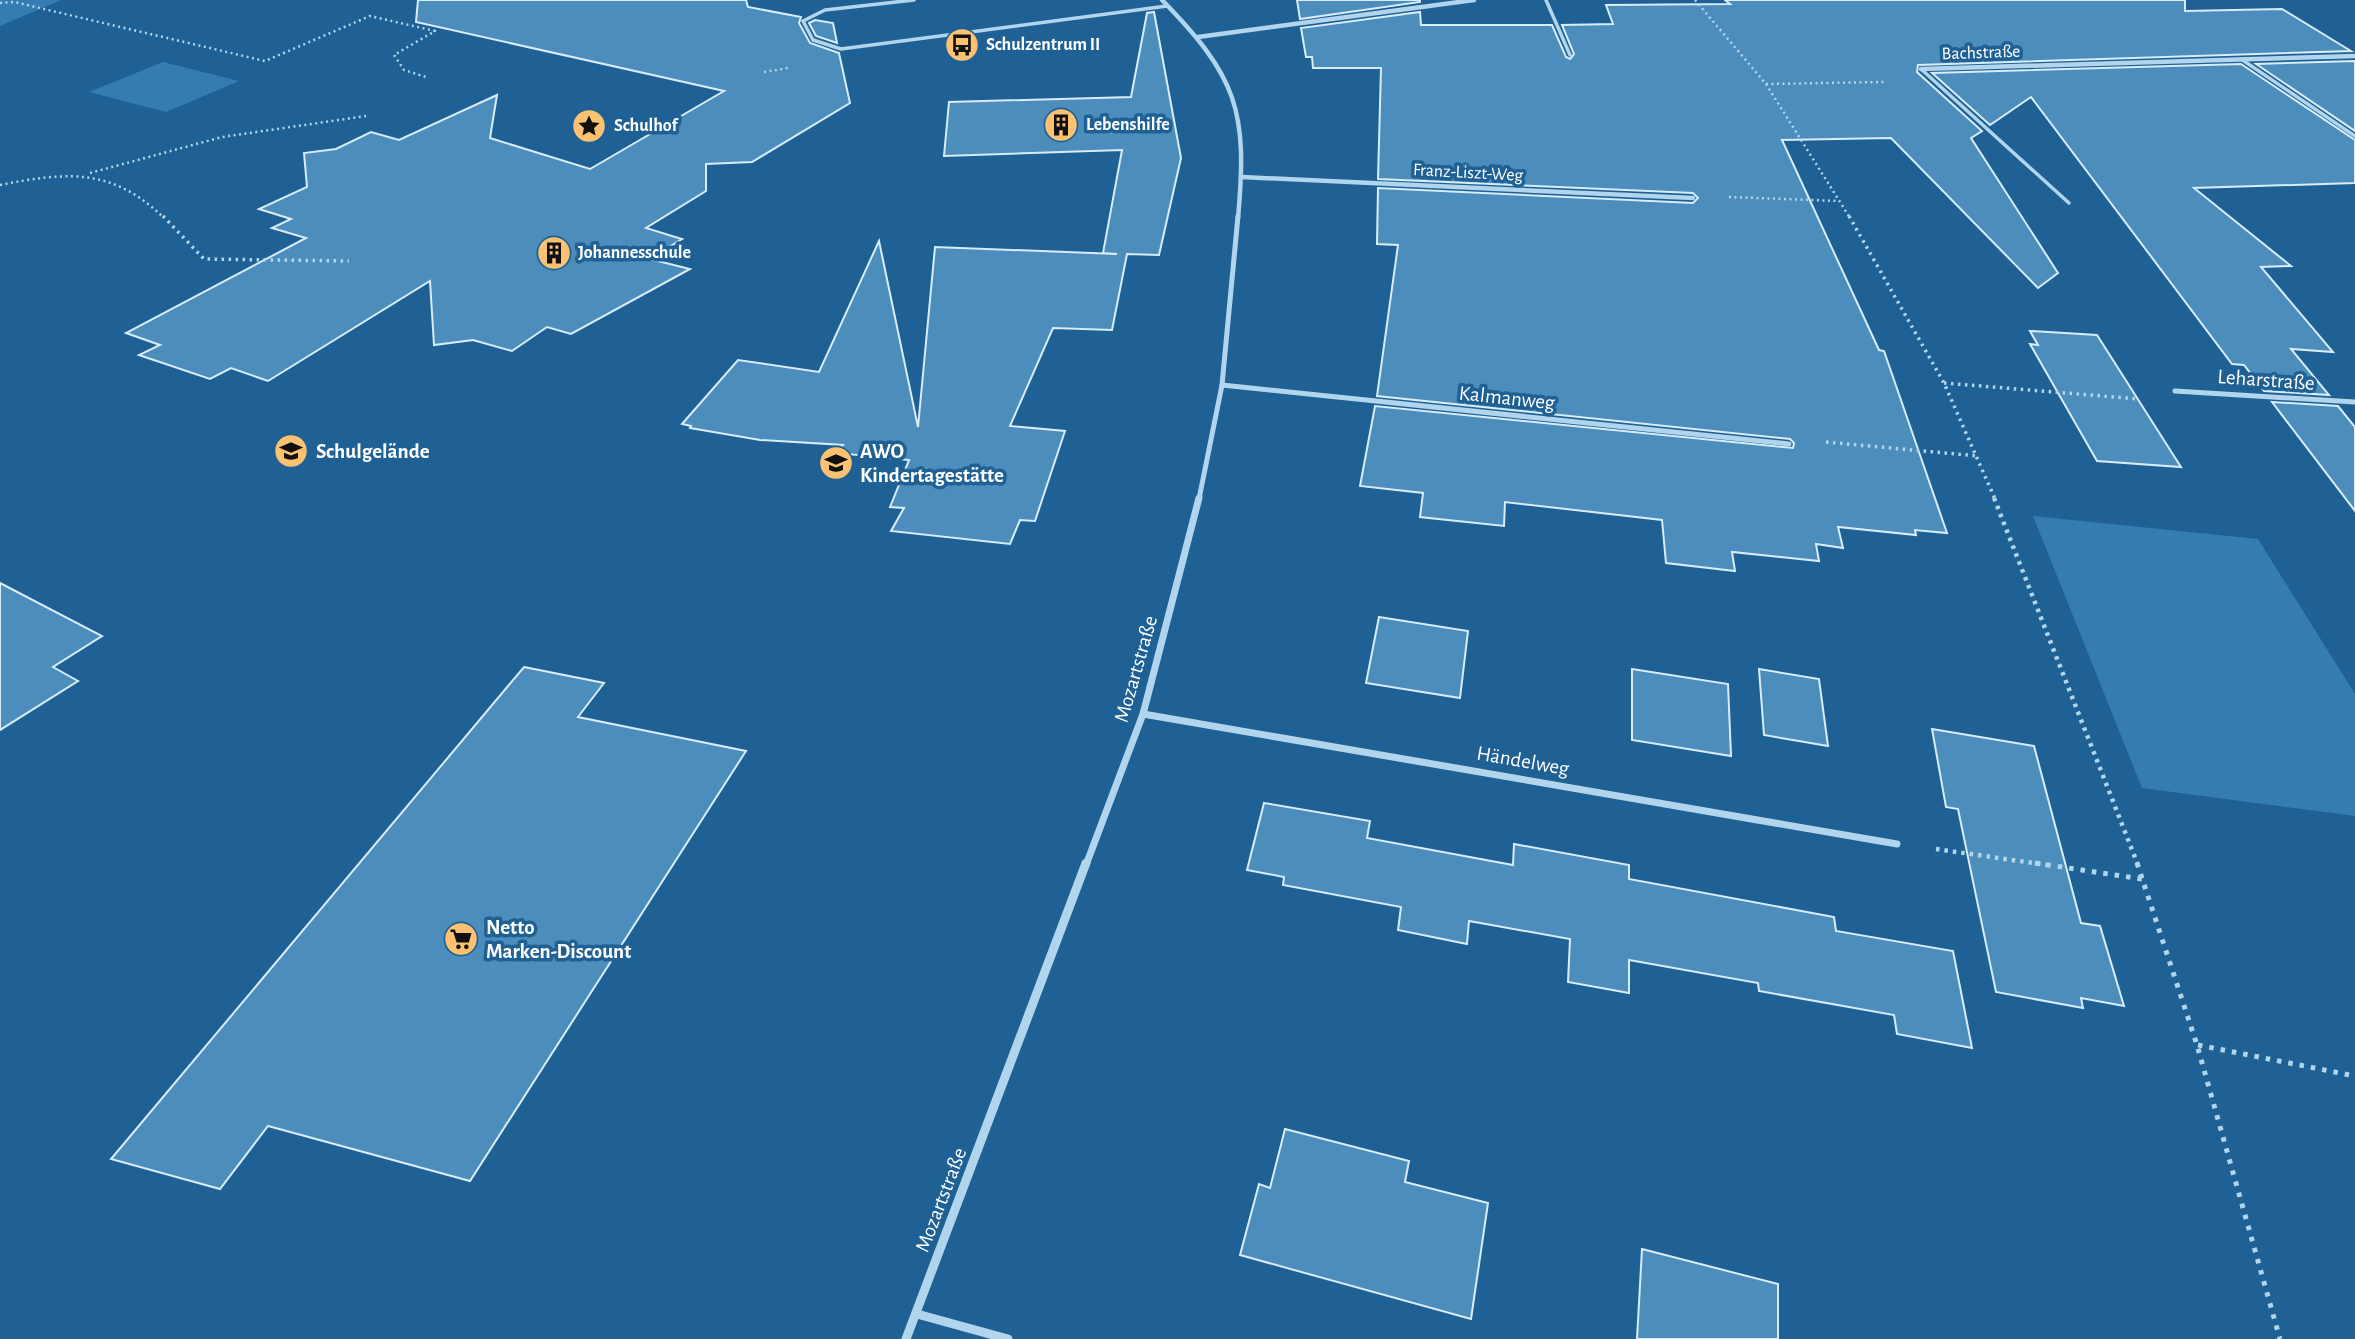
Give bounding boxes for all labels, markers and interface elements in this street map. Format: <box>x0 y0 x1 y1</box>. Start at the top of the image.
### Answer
bus stop icon: Schulzentrum II <box>943 26 981 64</box>
place label: Schulzentrum II <box>986 36 1100 54</box>
street label: Bachstraße <box>1941 43 2021 63</box>
building icon: Lebenshilfe <box>1042 106 1080 144</box>
place icon: Schulhof <box>570 107 608 145</box>
place label: Lebenshilfe <box>1086 116 1170 134</box>
place label: Schulhof <box>614 117 679 135</box>
street label: Franz-Liszt-Weg <box>1412 161 1524 185</box>
building icon: Johannesschule <box>535 234 573 272</box>
place label: Johannesschule <box>578 244 691 262</box>
street label: Leharstraße <box>2217 366 2315 394</box>
street label: Kalmanweg <box>1458 383 1557 414</box>
school or university icon: Schulgelände <box>272 432 310 470</box>
place label: Schulgelände <box>316 441 430 462</box>
place label: AWO Kindertagestätte <box>860 441 1004 486</box>
school or university icon: AWO Kindertagestätte <box>817 444 855 482</box>
street label: Mozartstraße <box>1111 613 1161 725</box>
street label: Händelweg <box>1475 743 1572 780</box>
place label: Netto Marken-Discount <box>486 917 631 962</box>
supermarket icon: Netto Marken-Discount <box>442 920 480 958</box>
street label: Mozartstraße <box>912 1145 970 1255</box>

